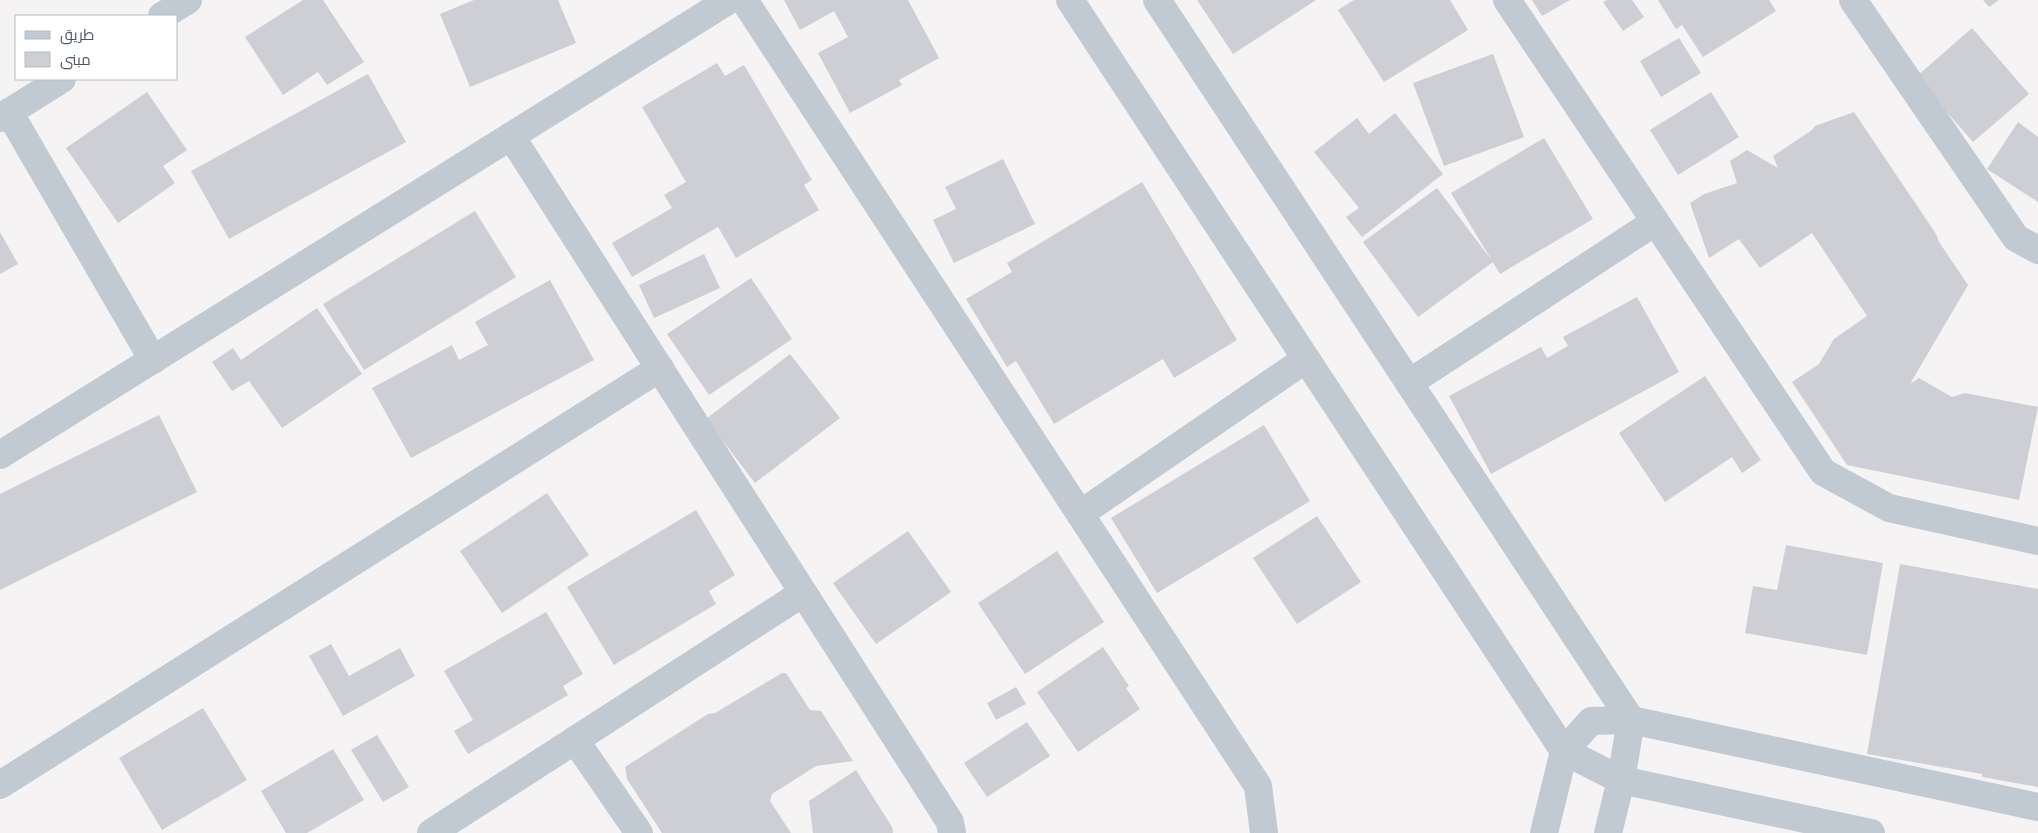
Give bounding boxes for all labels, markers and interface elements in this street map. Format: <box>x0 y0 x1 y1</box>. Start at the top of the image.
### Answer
legend <box>15 15 178 80</box>
text: طريق <box>60 26 94 45</box>
text: مبنى <box>60 51 91 70</box>

